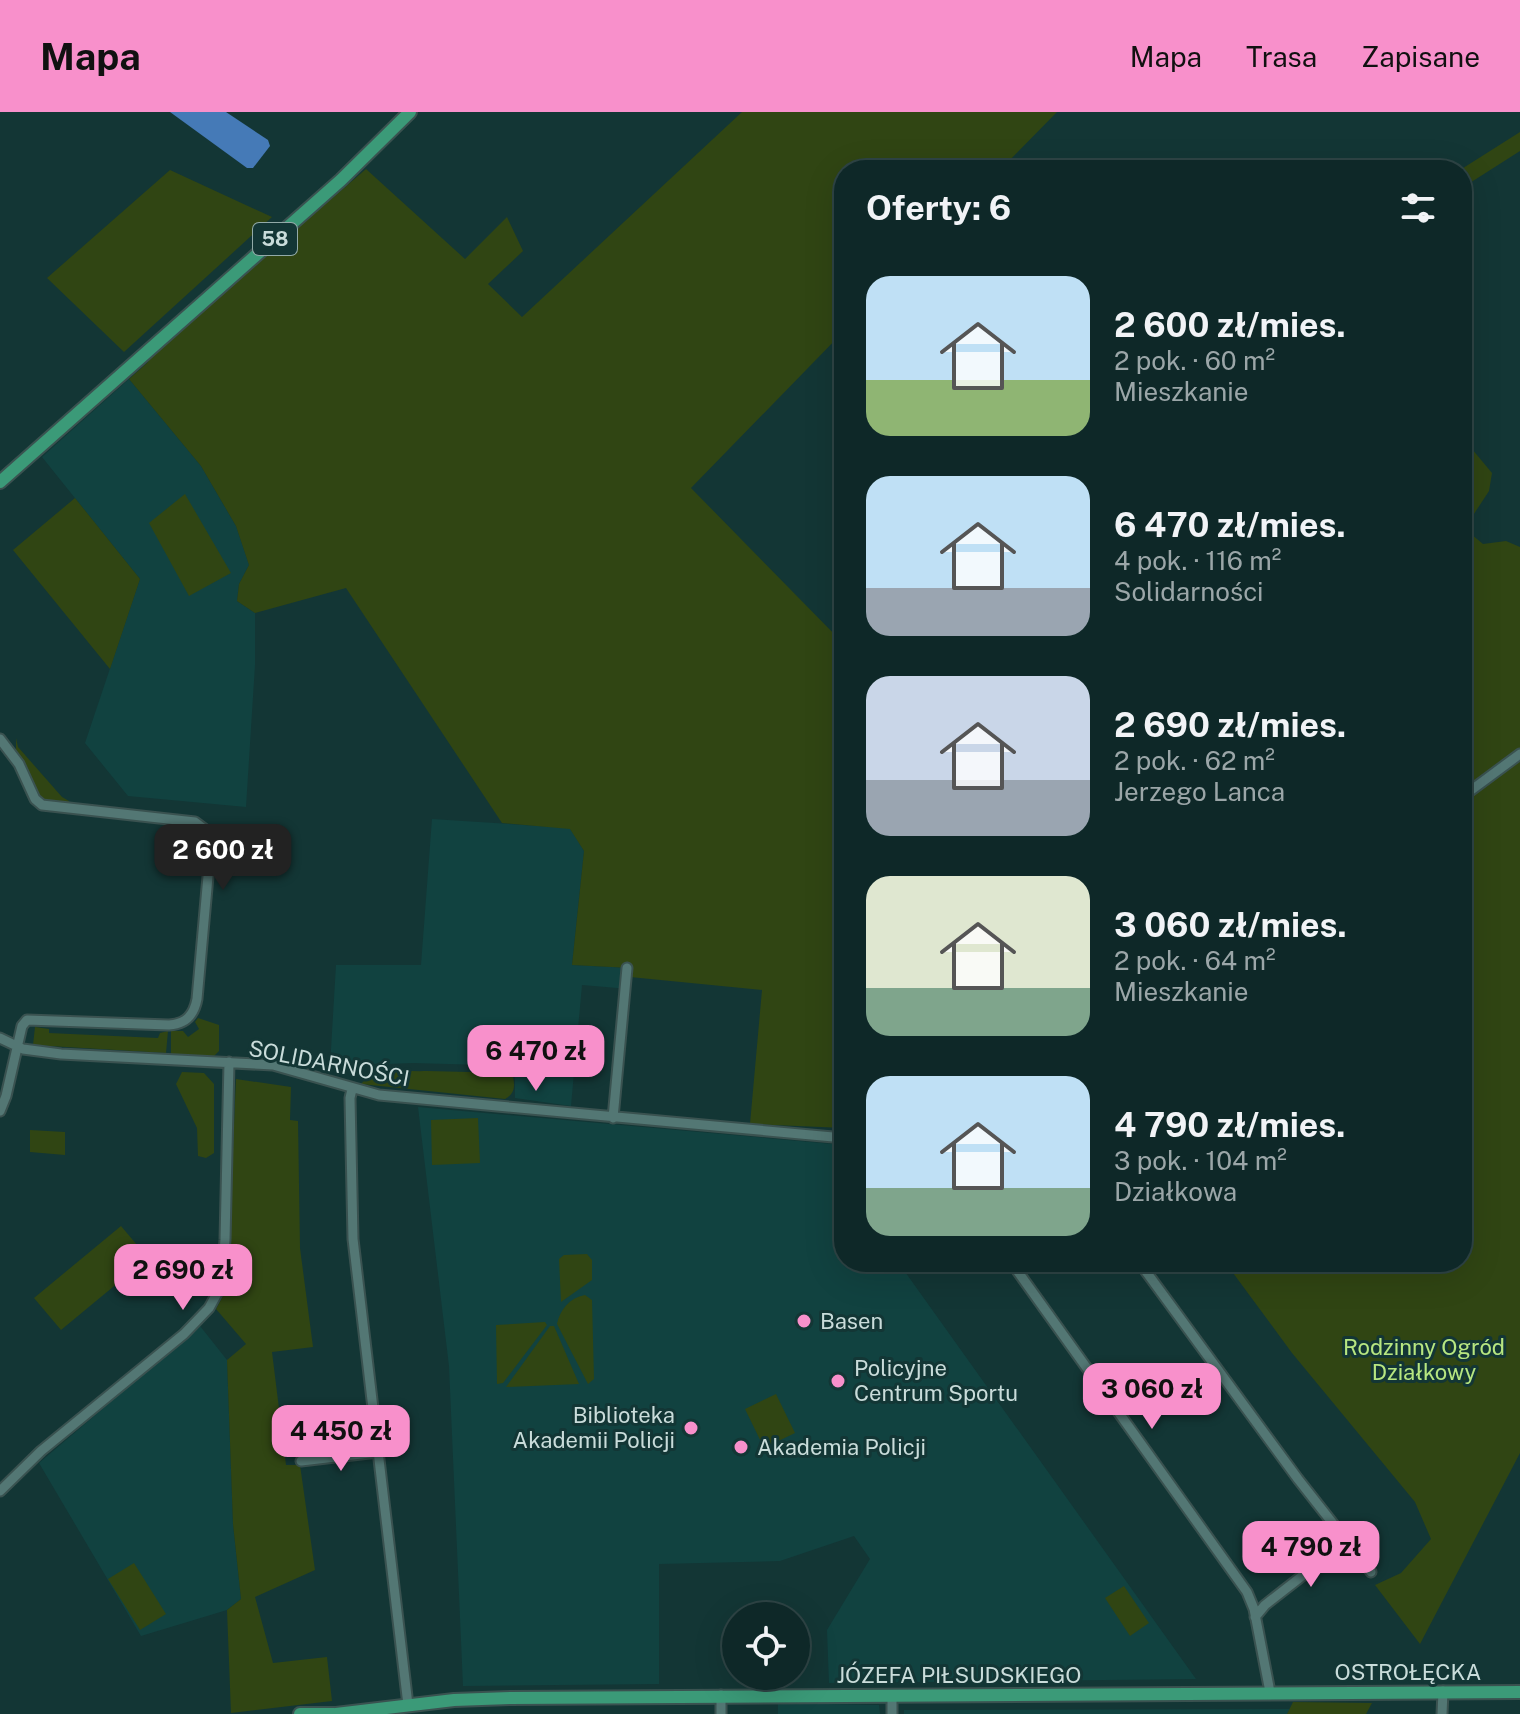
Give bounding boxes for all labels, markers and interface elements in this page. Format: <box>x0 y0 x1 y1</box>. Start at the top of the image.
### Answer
text: Mapa <box>40 34 141 79</box>
text: Mapa <box>1130 40 1202 73</box>
text: Trasa <box>1246 40 1317 73</box>
text: Zapisane <box>1361 40 1480 73</box>
icon: filters <box>1396 186 1440 230</box>
text: Oferty: 6 <box>866 188 1011 228</box>
road number: 58 <box>253 223 297 255</box>
text: 2 600 zł/mies. <box>1114 305 1346 345</box>
icon: home <box>930 308 1026 404</box>
text: 2 pok. · 60 m² <box>1114 345 1275 376</box>
text: Mieszkanie <box>1114 376 1248 407</box>
text: 6 470 zł/mies. <box>1114 505 1346 545</box>
icon: home <box>930 508 1026 604</box>
text: 4 pok. · 116 m² <box>1114 545 1281 576</box>
text: Solidarności <box>1114 576 1264 607</box>
text: 2 690 zł/mies. <box>1114 705 1346 745</box>
icon: home <box>930 708 1026 804</box>
text: 2 pok. · 62 m² <box>1114 745 1275 776</box>
text: Jerzego Lanca <box>1114 776 1285 807</box>
pin: 2 600 zł <box>140 824 306 892</box>
text: 2 600 zł <box>172 834 274 865</box>
text: 3 060 zł/mies. <box>1114 905 1347 945</box>
icon: home <box>930 908 1026 1004</box>
text: 2 pok. · 64 m² <box>1114 945 1276 976</box>
text: Mieszkanie <box>1114 976 1248 1007</box>
pin: 6 470 zł <box>453 1025 619 1093</box>
street label: SOLIDARNOŚCI <box>246 1034 412 1091</box>
text: 6 470 zł <box>485 1035 587 1066</box>
text: 4 790 zł/mies. <box>1114 1105 1345 1145</box>
icon: home <box>930 1108 1026 1204</box>
text: 3 pok. · 104 m² <box>1114 1145 1287 1176</box>
text: Działkowa <box>1114 1176 1237 1207</box>
pin: 2 690 zł <box>100 1244 266 1312</box>
text: 2 690 zł <box>132 1254 234 1285</box>
place label: Basen <box>820 1308 883 1334</box>
marker: Basen <box>795 1312 813 1330</box>
park label: Rodzinny Ogród Działkowy <box>1343 1334 1505 1385</box>
place label: Policyjne Centrum Sportu <box>854 1355 1018 1406</box>
pin: 3 060 zł <box>1069 1363 1235 1431</box>
marker: Policyjne Centrum Sportu <box>829 1372 847 1390</box>
text: 3 060 zł <box>1101 1373 1203 1404</box>
place label: Biblioteka Akademii Policji <box>513 1402 675 1453</box>
pin: 4 450 zł <box>258 1405 424 1473</box>
text: 4 450 zł <box>290 1415 392 1446</box>
marker: Biblioteka Akademii Policji <box>682 1419 700 1437</box>
place label: Akademia Policji <box>757 1434 926 1460</box>
marker: Akademia Policji <box>732 1438 750 1456</box>
pin: 4 790 zł <box>1228 1521 1394 1589</box>
text: 4 790 zł <box>1260 1531 1362 1562</box>
map controls <box>722 1602 810 1690</box>
button: locate <box>722 1602 810 1690</box>
street label: OSTROŁĘCKA <box>1335 1659 1481 1685</box>
street label: JÓZEFA PIŁSUDSKIEGO <box>837 1661 1081 1688</box>

